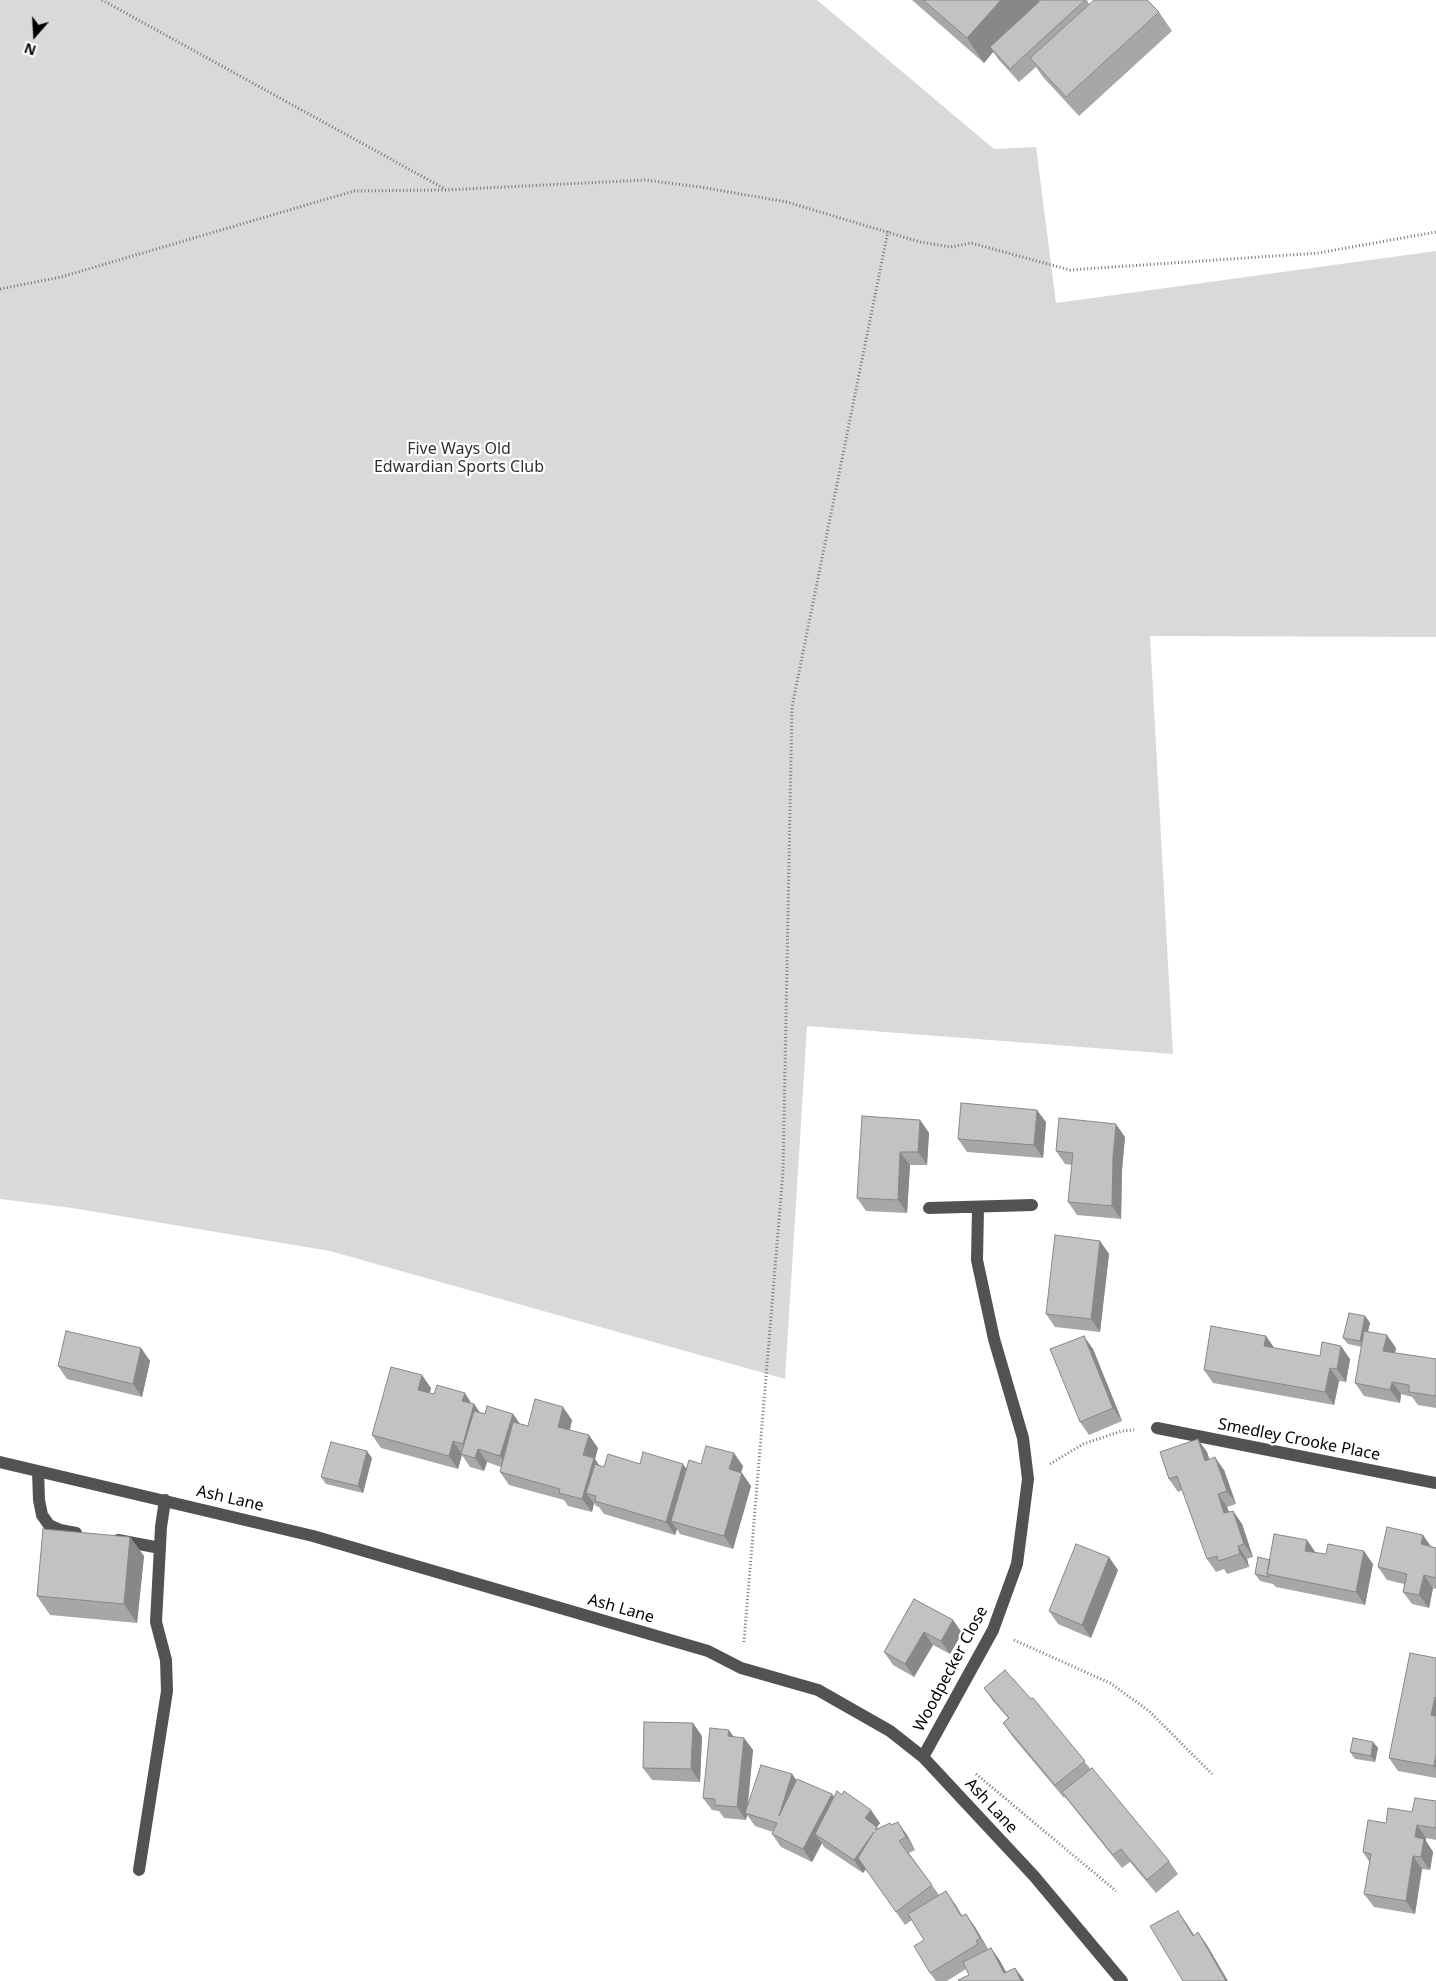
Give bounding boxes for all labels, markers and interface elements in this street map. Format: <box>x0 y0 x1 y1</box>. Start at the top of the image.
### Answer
north arrow <box>10 10 60 60</box>
text: N <box>21 39 38 60</box>
park label: Five Ways Old Edwardian Sports Club <box>374 439 544 477</box>
street label: Smedley Crooke Place <box>1216 1415 1382 1465</box>
street label: Ash Lane <box>195 1482 265 1516</box>
street label: Ash Lane <box>586 1590 656 1628</box>
street label: Woodpecker Close <box>910 1603 992 1735</box>
street label: Ash Lane <box>961 1775 1021 1837</box>

